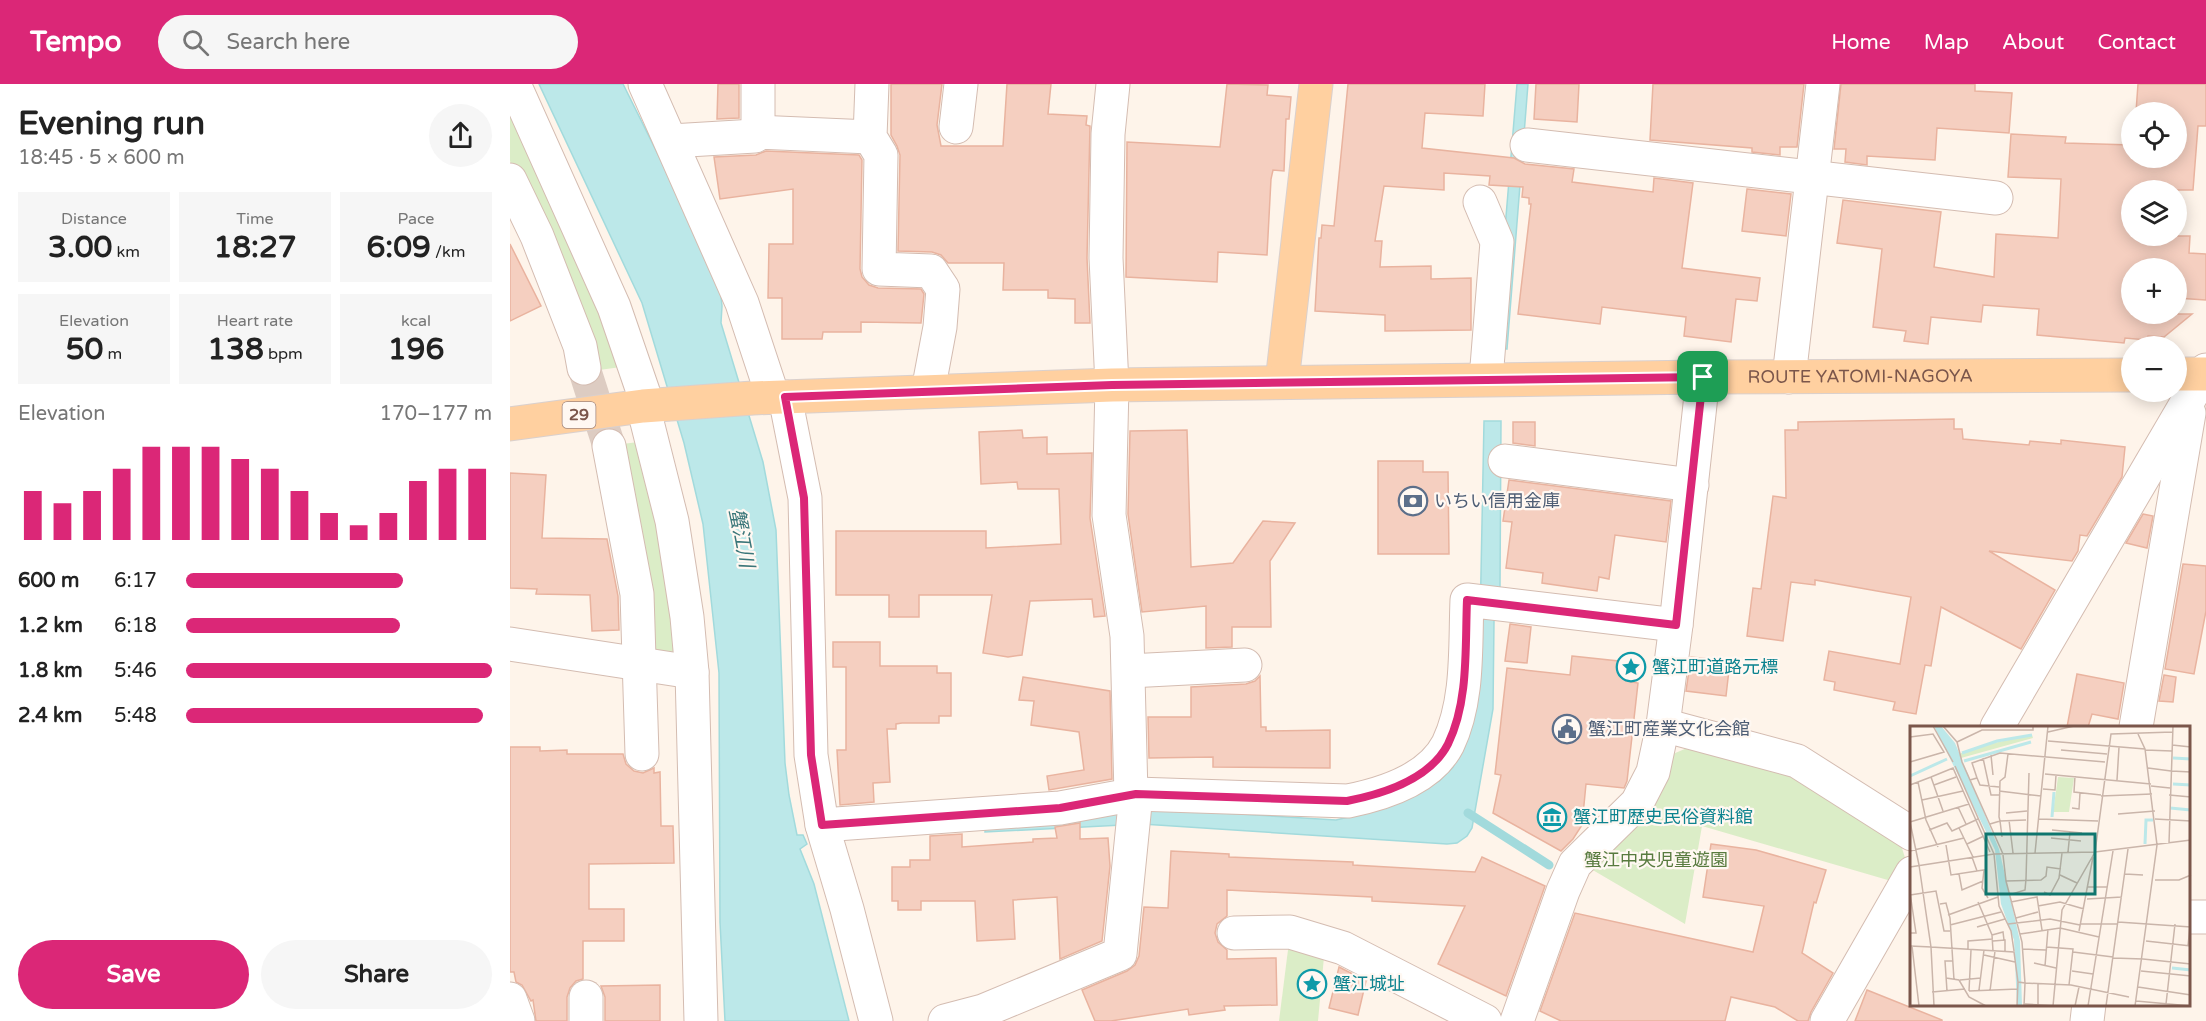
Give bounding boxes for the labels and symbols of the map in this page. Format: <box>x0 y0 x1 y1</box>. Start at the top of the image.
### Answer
pin <box>1677 351 1728 402</box>
street label: ROUTE YATOMI-NAGOYA <box>1748 365 1973 388</box>
road number: 29 <box>562 402 596 428</box>
bank icon: いちい信用金庫 <box>1397 485 1429 517</box>
place label: いちい信用金庫 <box>1434 490 1560 512</box>
water label: 蟹江川 <box>723 506 759 572</box>
place icon: 蟹江町道路元標 <box>1615 651 1647 683</box>
place label: 蟹江町道路元標 <box>1652 656 1778 678</box>
public building icon: 蟹江町産業文化会館 <box>1551 713 1583 745</box>
place label: 蟹江町産業文化会館 <box>1588 718 1750 740</box>
inset map <box>1910 726 2191 1006</box>
museum icon: 蟹江町歴史民俗資料館 <box>1536 801 1568 833</box>
place label: 蟹江町歴史民俗資料館 <box>1573 806 1753 828</box>
park label: 蟹江中央児童遊園 <box>1584 849 1728 871</box>
place icon: 蟹江城址 <box>1296 968 1328 1000</box>
place label: 蟹江城址 <box>1333 973 1405 995</box>

